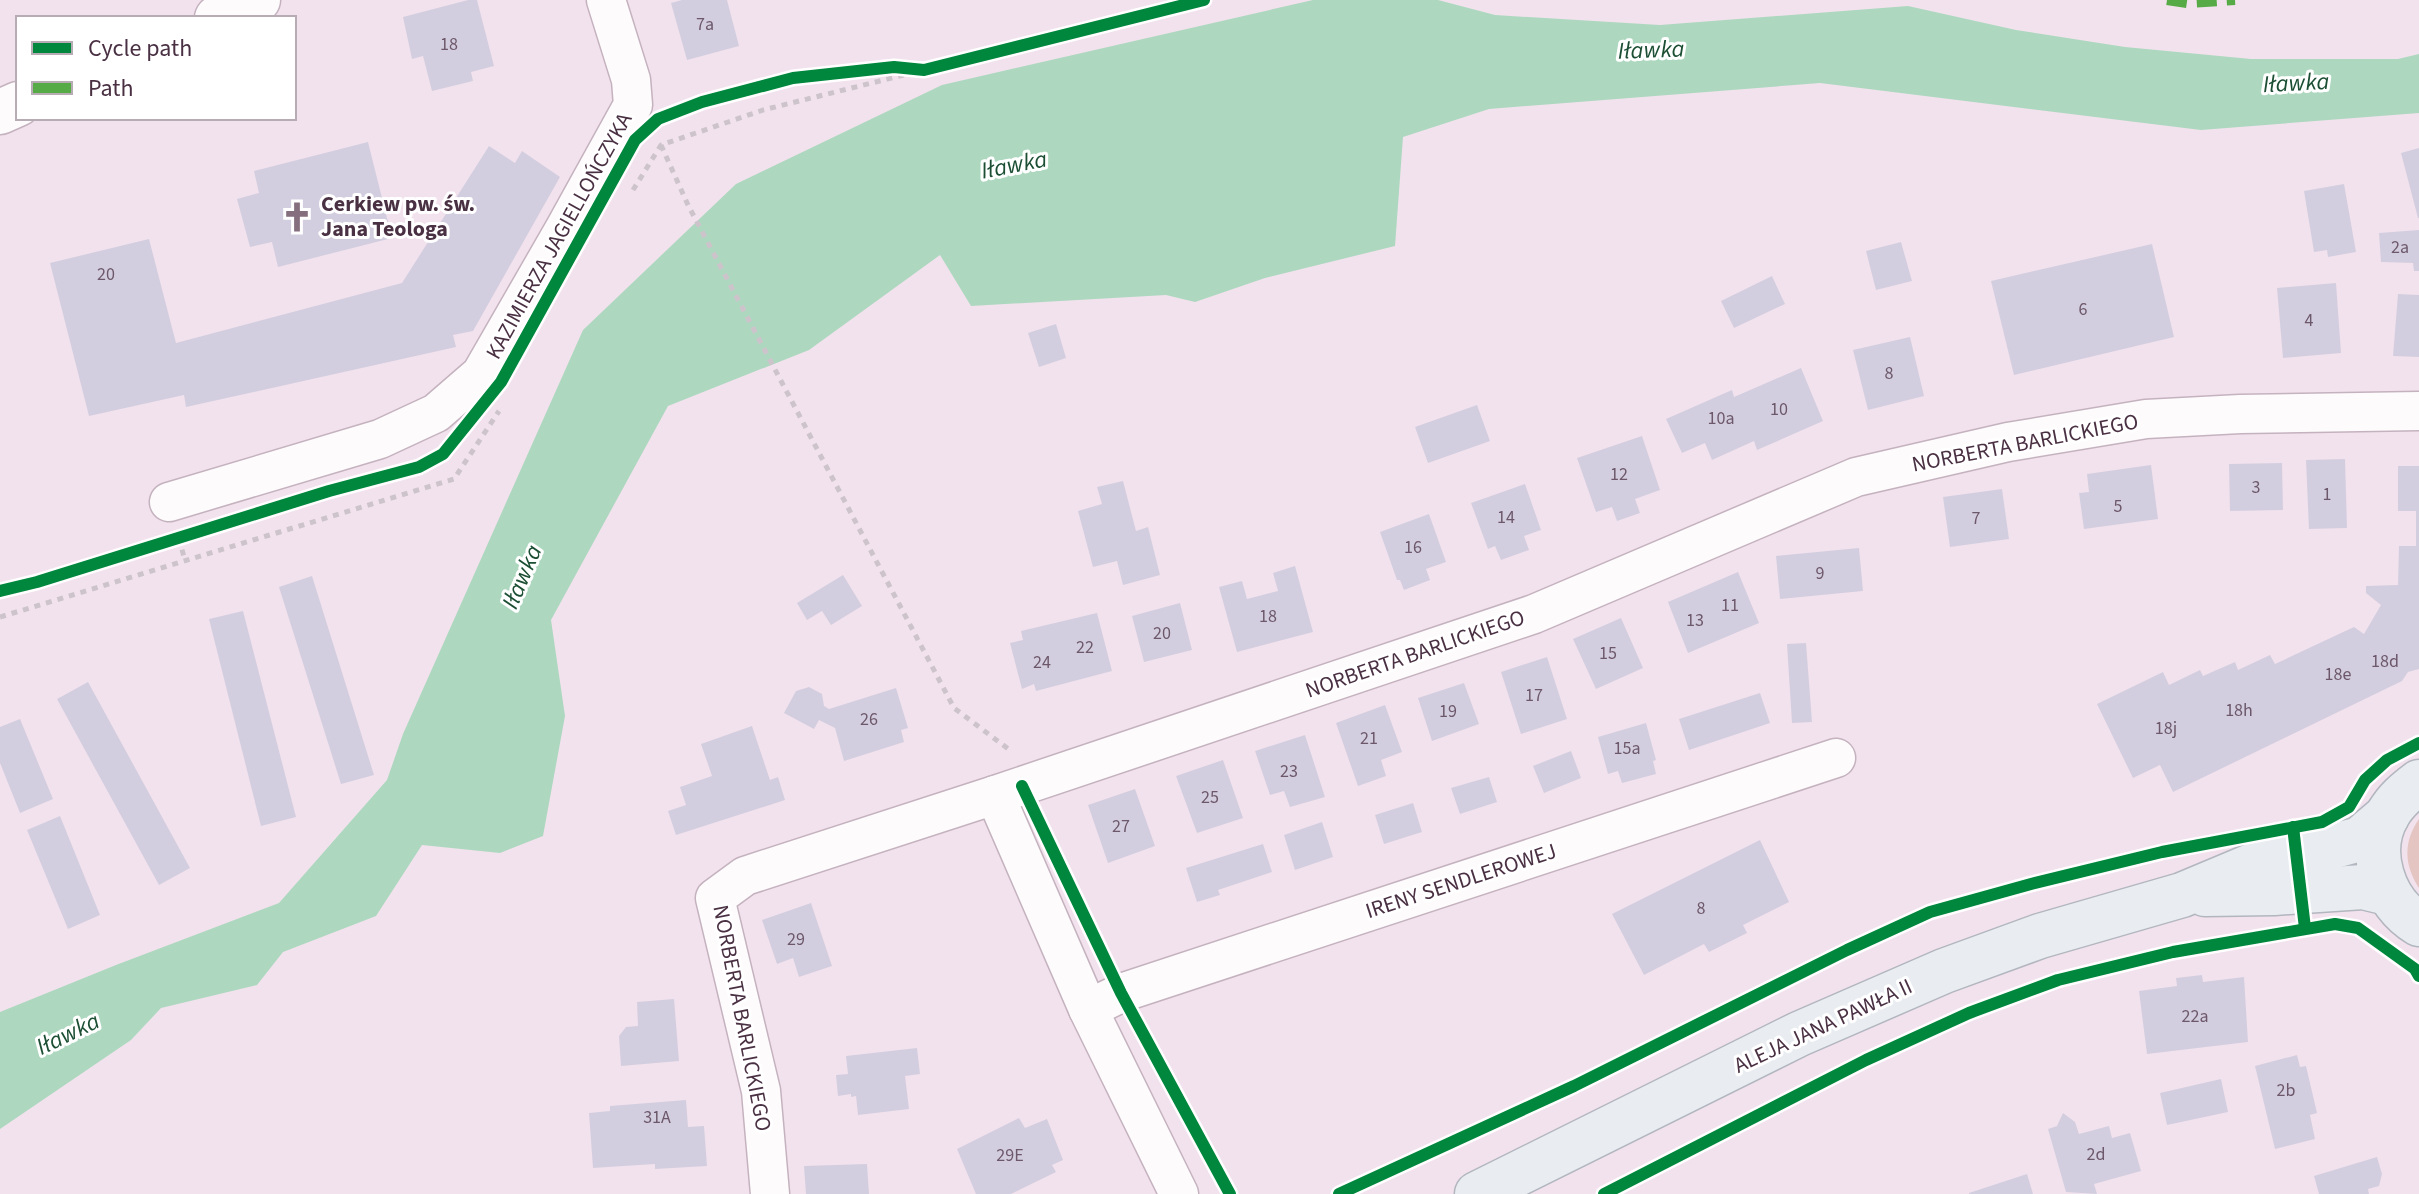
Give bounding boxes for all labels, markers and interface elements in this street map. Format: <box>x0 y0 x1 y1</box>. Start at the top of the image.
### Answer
house number: 7a <box>696 12 714 37</box>
legend <box>16 16 296 120</box>
text: Cycle path <box>88 31 192 66</box>
water label: Iławka <box>1617 31 1685 69</box>
house number: 18 <box>440 32 458 57</box>
water label: Iławka <box>2262 64 2330 102</box>
text: Path <box>88 71 134 106</box>
street label: KAZIMIERZA JAGIELLOŃCZYKA <box>478 107 640 365</box>
water label: Iławka <box>978 141 1050 189</box>
place label: Cerkiew pw. św. Jana Teologa <box>321 188 475 245</box>
church icon: Cerkiew pw. św. Jana Teologa <box>280 200 314 234</box>
house number: 2a <box>2391 235 2409 260</box>
house number: 20 <box>97 262 115 287</box>
house number: 6 <box>2079 297 2088 322</box>
house number: 4 <box>2305 308 2314 333</box>
house number: 8 <box>1885 361 1894 386</box>
house number: 10 <box>1770 397 1788 422</box>
street label: NORBERTA BARLICKIEGO <box>1909 405 2141 481</box>
house number: 10a <box>1708 406 1734 431</box>
house number: 12 <box>1610 462 1628 487</box>
house number: 3 <box>2252 475 2261 500</box>
house number: 1 <box>2323 482 2331 507</box>
house number: 5 <box>2114 494 2123 519</box>
house number: 14 <box>1497 505 1515 530</box>
house number: 7 <box>1972 506 1981 531</box>
house number: 16 <box>1404 535 1422 560</box>
water label: Iławka <box>493 539 551 614</box>
house number: 9 <box>1816 561 1825 586</box>
house number: 11 <box>1721 593 1739 618</box>
street label: NORBERTA BARLICKIEGO <box>1301 601 1529 707</box>
house number: 18 <box>1259 604 1277 629</box>
house number: 13 <box>1686 608 1704 633</box>
house number: 20 <box>1153 621 1171 646</box>
house number: 22 <box>1076 635 1094 660</box>
house number: 15 <box>1599 641 1617 666</box>
house number: 18d <box>2371 649 2399 674</box>
house number: 24 <box>1033 650 1051 675</box>
house number: 18e <box>2325 662 2351 687</box>
house number: 17 <box>1525 683 1543 708</box>
house number: 18h <box>2225 698 2253 723</box>
house number: 19 <box>1439 699 1457 724</box>
house number: 26 <box>860 707 878 732</box>
house number: 18j <box>2155 716 2177 741</box>
house number: 21 <box>1360 726 1378 751</box>
house number: 15a <box>1614 736 1640 761</box>
house number: 23 <box>1280 759 1298 784</box>
house number: 25 <box>1201 785 1219 810</box>
house number: 27 <box>1112 814 1130 839</box>
street label: IRENY SENDLEROWEJ <box>1362 835 1560 927</box>
house number: 8 <box>1697 896 1706 921</box>
street label: NORBERTA BARLICKIEGO <box>704 902 780 1134</box>
house number: 29 <box>787 927 805 952</box>
street label: ALEJA JANA PAWŁA II <box>1728 971 1918 1081</box>
water label: Iławka <box>30 1004 106 1064</box>
house number: 22a <box>2182 1004 2208 1029</box>
house number: 2b <box>2277 1078 2295 1103</box>
house number: 31A <box>643 1105 671 1130</box>
house number: 2d <box>2087 1142 2105 1167</box>
house number: 29E <box>996 1143 1024 1168</box>

